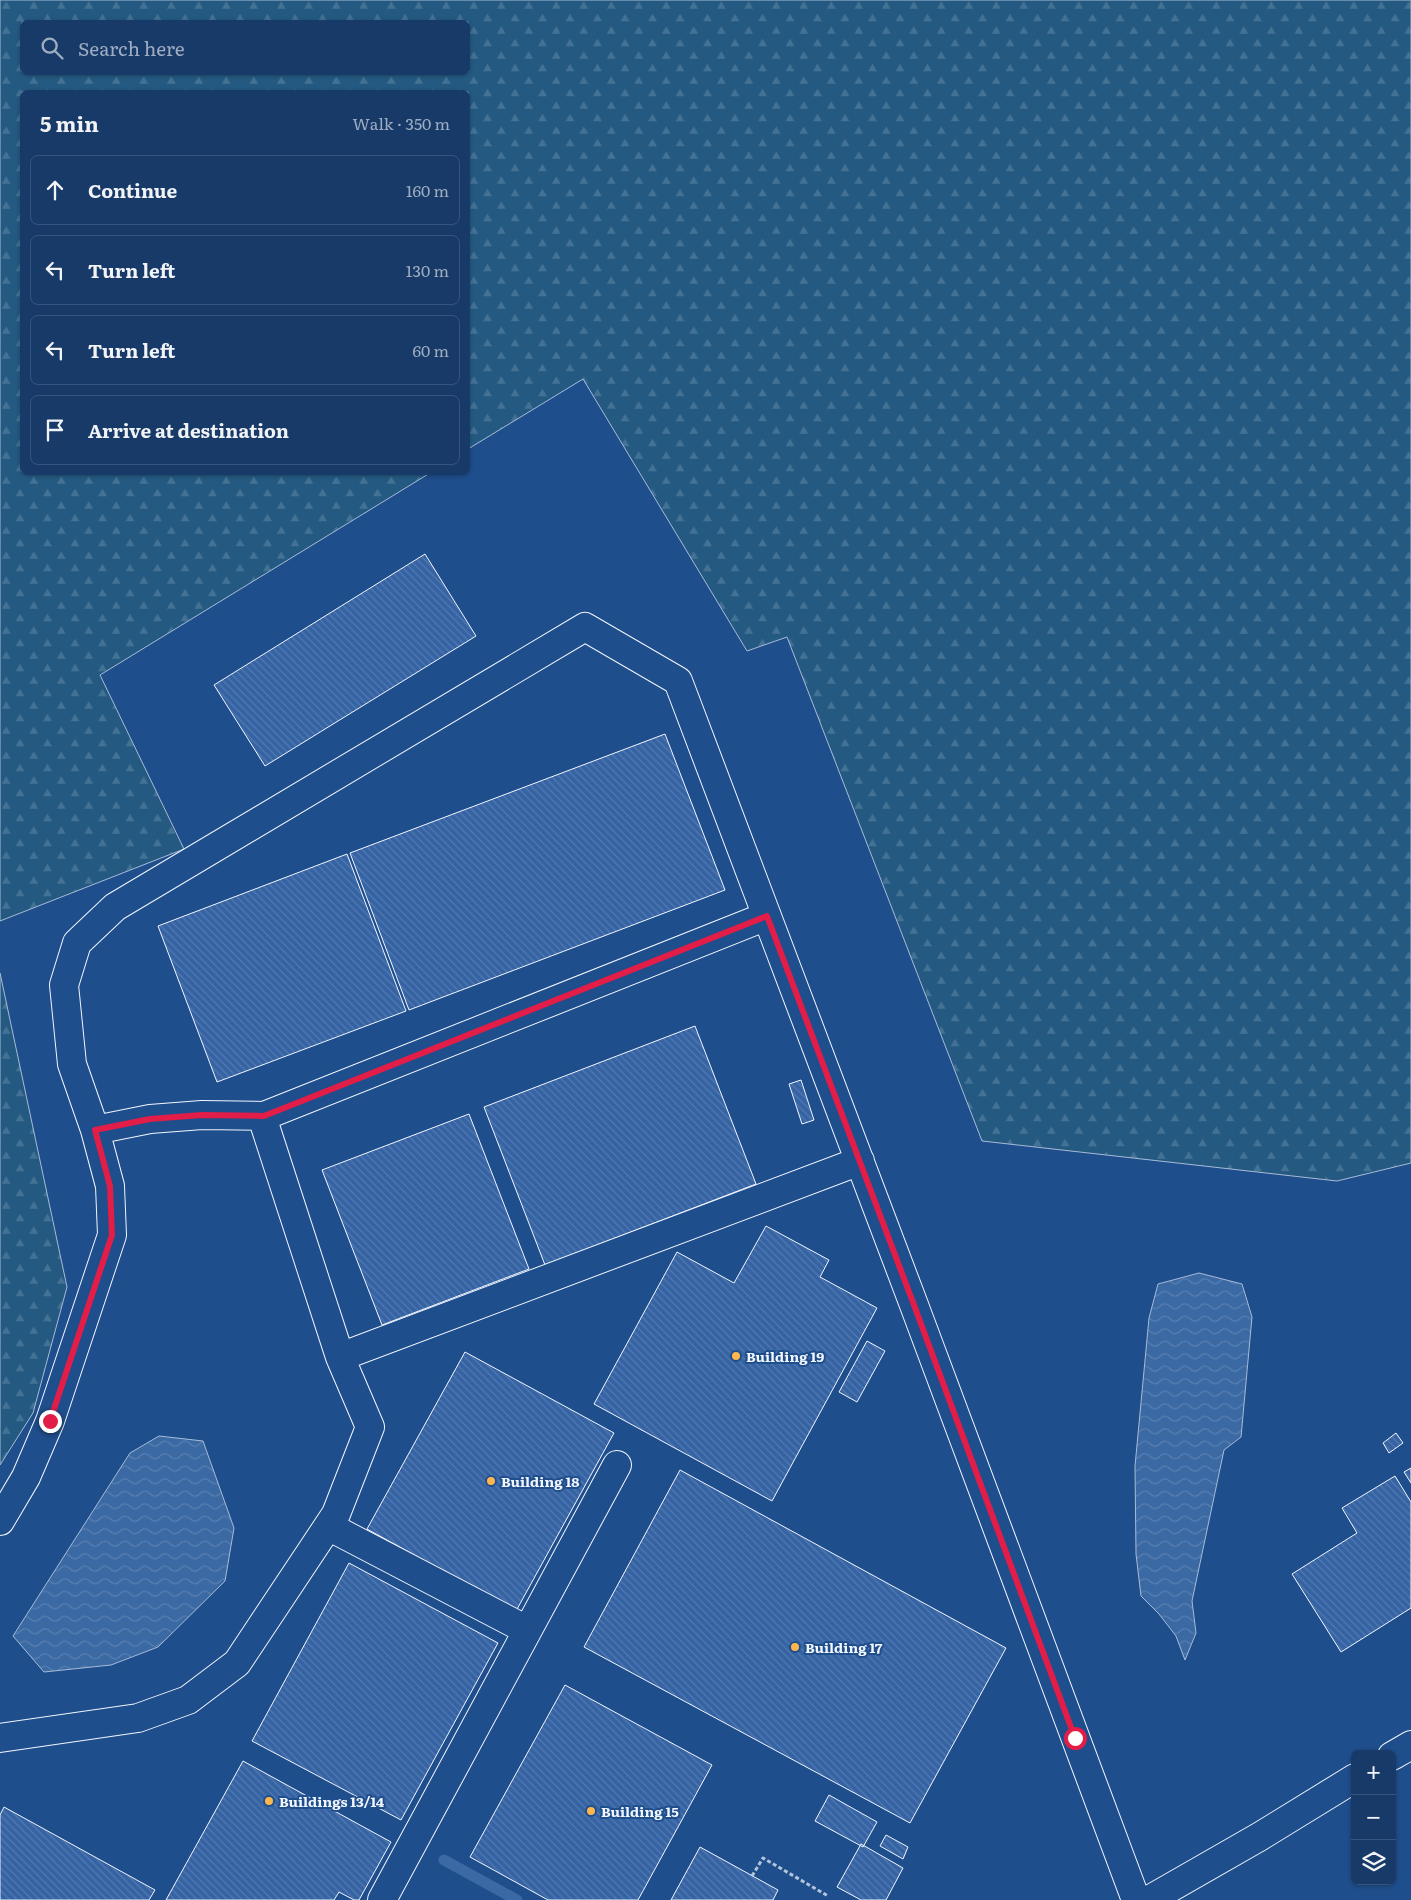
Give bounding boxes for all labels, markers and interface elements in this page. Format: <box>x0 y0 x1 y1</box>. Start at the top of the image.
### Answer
search box <box>20 20 470 75</box>
icon: search <box>38 34 66 62</box>
text: Search here <box>78 34 185 62</box>
text: 5 min <box>40 107 99 138</box>
text: Walk · 350 m <box>353 111 450 135</box>
icon: ahead <box>41 176 69 204</box>
text: Continue <box>88 176 177 204</box>
text: 160 m <box>406 178 449 202</box>
icon: left <box>41 256 69 284</box>
text: Turn left <box>88 256 175 284</box>
text: 130 m <box>406 258 449 282</box>
icon: left <box>41 336 69 364</box>
text: Turn left <box>88 336 175 364</box>
text: 60 m <box>412 338 449 362</box>
icon: arrive <box>41 416 69 444</box>
text: Arrive at destination <box>88 416 289 444</box>
place label: Building 19 <box>746 1346 824 1366</box>
marker: Building 19 <box>730 1350 742 1362</box>
route end <box>39 1410 62 1433</box>
place label: Building 18 <box>501 1471 579 1491</box>
marker: Building 18 <box>485 1475 497 1487</box>
place label: Building 17 <box>805 1637 883 1657</box>
marker: Building 17 <box>789 1641 801 1653</box>
route start <box>1064 1727 1087 1750</box>
map controls <box>1351 1750 1396 1885</box>
button: + <box>1351 1750 1396 1795</box>
place label: Buildings 13/14 <box>279 1791 385 1811</box>
marker: Buildings 13/14 <box>263 1795 275 1807</box>
button: − <box>1351 1795 1396 1840</box>
place label: Building 15 <box>601 1801 679 1821</box>
marker: Building 15 <box>585 1805 597 1817</box>
button: layers <box>1351 1840 1396 1885</box>

